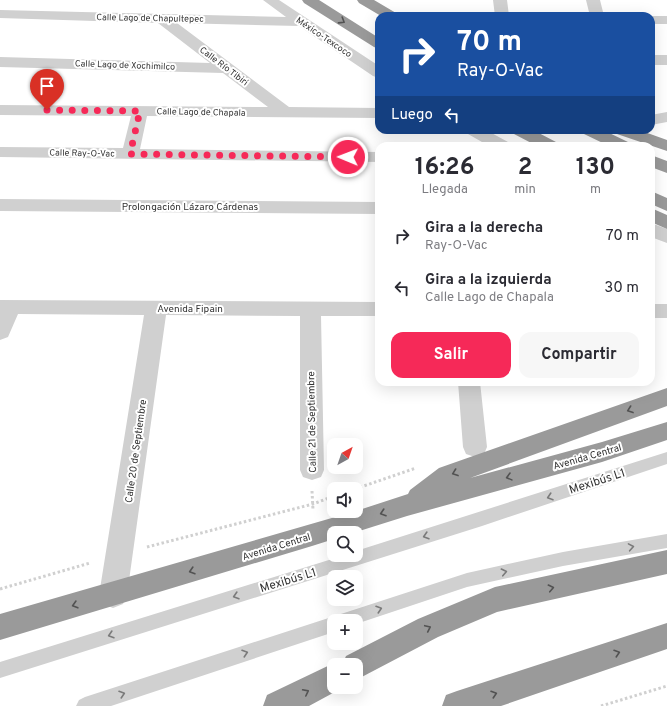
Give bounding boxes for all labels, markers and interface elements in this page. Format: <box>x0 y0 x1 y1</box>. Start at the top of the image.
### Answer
street label: Calle Lago de Chapultepec <box>96 12 204 25</box>
street label: México-Texcoco <box>294 15 354 60</box>
one-way arrow <box>338 16 345 24</box>
text: 70 m <box>457 25 522 61</box>
icon: right <box>391 28 443 80</box>
street label: Calle Río Tibiri <box>197 45 250 88</box>
street label: Calle Lago de Xochimilco <box>75 58 175 73</box>
text: Ray-O-Vac <box>457 60 544 83</box>
pin <box>30 69 64 110</box>
icon: arrive <box>36 75 58 97</box>
icon: left <box>441 104 463 126</box>
street label: Calle Lago de Chapala <box>156 106 246 119</box>
text: Luego <box>391 106 433 125</box>
position arrow <box>327 136 369 178</box>
street label: Calle Ray-O-Vac <box>49 147 115 160</box>
text: 16:26 <box>415 153 474 183</box>
text: 2 <box>518 153 532 183</box>
text: 130 <box>576 153 615 183</box>
text: Llegada <box>421 182 468 198</box>
text: min <box>514 182 536 198</box>
text: m <box>590 182 601 198</box>
street label: Prolongación Lázaro Cárdenas <box>122 201 259 214</box>
text: Gira a la derecha <box>425 219 543 238</box>
icon: right <box>391 225 413 247</box>
text: 70 m <box>606 227 639 246</box>
text: Ray-O-Vac <box>425 238 487 254</box>
text: Gira a la izquierda <box>425 271 552 290</box>
icon: left <box>391 277 413 299</box>
text: 30 m <box>604 279 639 298</box>
text: Calle Lago de Chapala <box>425 290 554 306</box>
street label: Avenida Fipain <box>157 303 223 316</box>
button: Salir <box>391 332 511 378</box>
button: Compartir <box>519 332 639 378</box>
street label: Calle 21 de Septiembre <box>305 371 320 473</box>
street label: Calle 20 de Septiembre <box>123 399 150 504</box>
one-way arrow <box>627 406 634 414</box>
north arrow <box>327 438 363 474</box>
map controls <box>327 438 363 694</box>
street label: Avenida Central <box>552 441 623 473</box>
street label: Mexibús L1 <box>567 465 627 499</box>
one-way arrow <box>452 468 459 477</box>
one-way arrow <box>505 473 512 481</box>
button: sound <box>327 482 363 518</box>
one-way arrow <box>547 492 554 500</box>
one-way arrow <box>380 508 387 516</box>
button: search <box>327 526 363 562</box>
street label: Avenida Central <box>241 531 312 564</box>
one-way arrow <box>423 532 430 540</box>
one-way arrow <box>628 543 634 552</box>
street label: Mexibús L1 <box>258 565 318 597</box>
one-way arrow <box>189 566 196 575</box>
one-way arrow <box>500 568 507 576</box>
button: layers <box>327 570 363 606</box>
one-way arrow <box>548 584 554 592</box>
one-way arrow <box>232 591 239 600</box>
one-way arrow <box>72 600 79 609</box>
one-way arrow <box>375 605 382 614</box>
button: + <box>327 614 363 650</box>
one-way arrow <box>424 625 431 633</box>
one-way arrow <box>108 630 115 639</box>
one-way arrow <box>242 649 249 658</box>
one-way arrow <box>614 649 621 658</box>
button: − <box>327 658 363 694</box>
one-way arrow <box>302 689 309 696</box>
one-way arrow <box>118 690 125 698</box>
one-way arrow <box>490 690 497 699</box>

